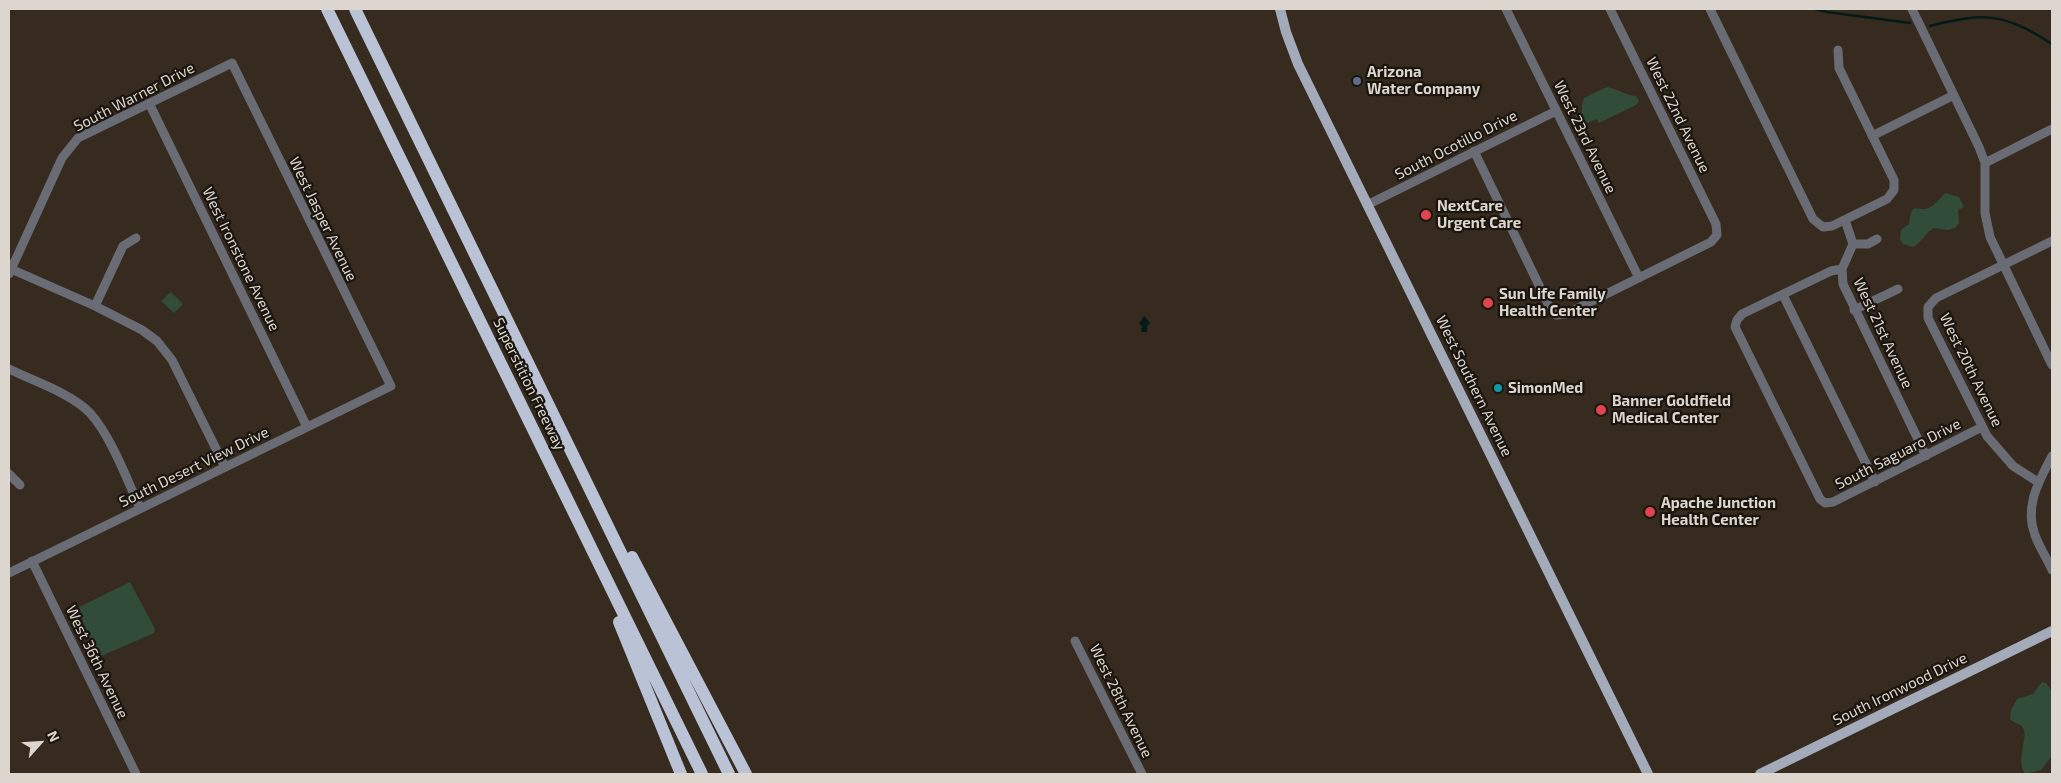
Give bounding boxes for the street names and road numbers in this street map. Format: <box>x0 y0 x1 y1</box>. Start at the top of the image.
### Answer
street label: West 22nd Avenue <box>1642 54 1714 176</box>
street label: South Warner Drive <box>71 59 197 135</box>
street label: West 23rd Avenue <box>1550 78 1620 196</box>
street label: South Ocotillo Drive <box>1392 106 1520 184</box>
street label: West Jasper Avenue <box>285 154 361 284</box>
street label: West Ironstone Avenue <box>198 184 284 334</box>
street label: West 21st Avenue <box>1849 275 1917 391</box>
street label: West 20th Avenue <box>1936 310 2006 430</box>
street label: West Southern Avenue <box>1432 312 1516 460</box>
street label: Superstition Freeway <box>489 315 569 453</box>
street label: South Saguaro Drive <box>1832 415 1964 493</box>
street label: South Desert View Drive <box>116 423 272 511</box>
street label: West 36th Avenue <box>62 602 132 722</box>
street label: West 28th Avenue <box>1086 641 1156 761</box>
street label: South Ironwood Drive <box>1830 649 1970 729</box>

